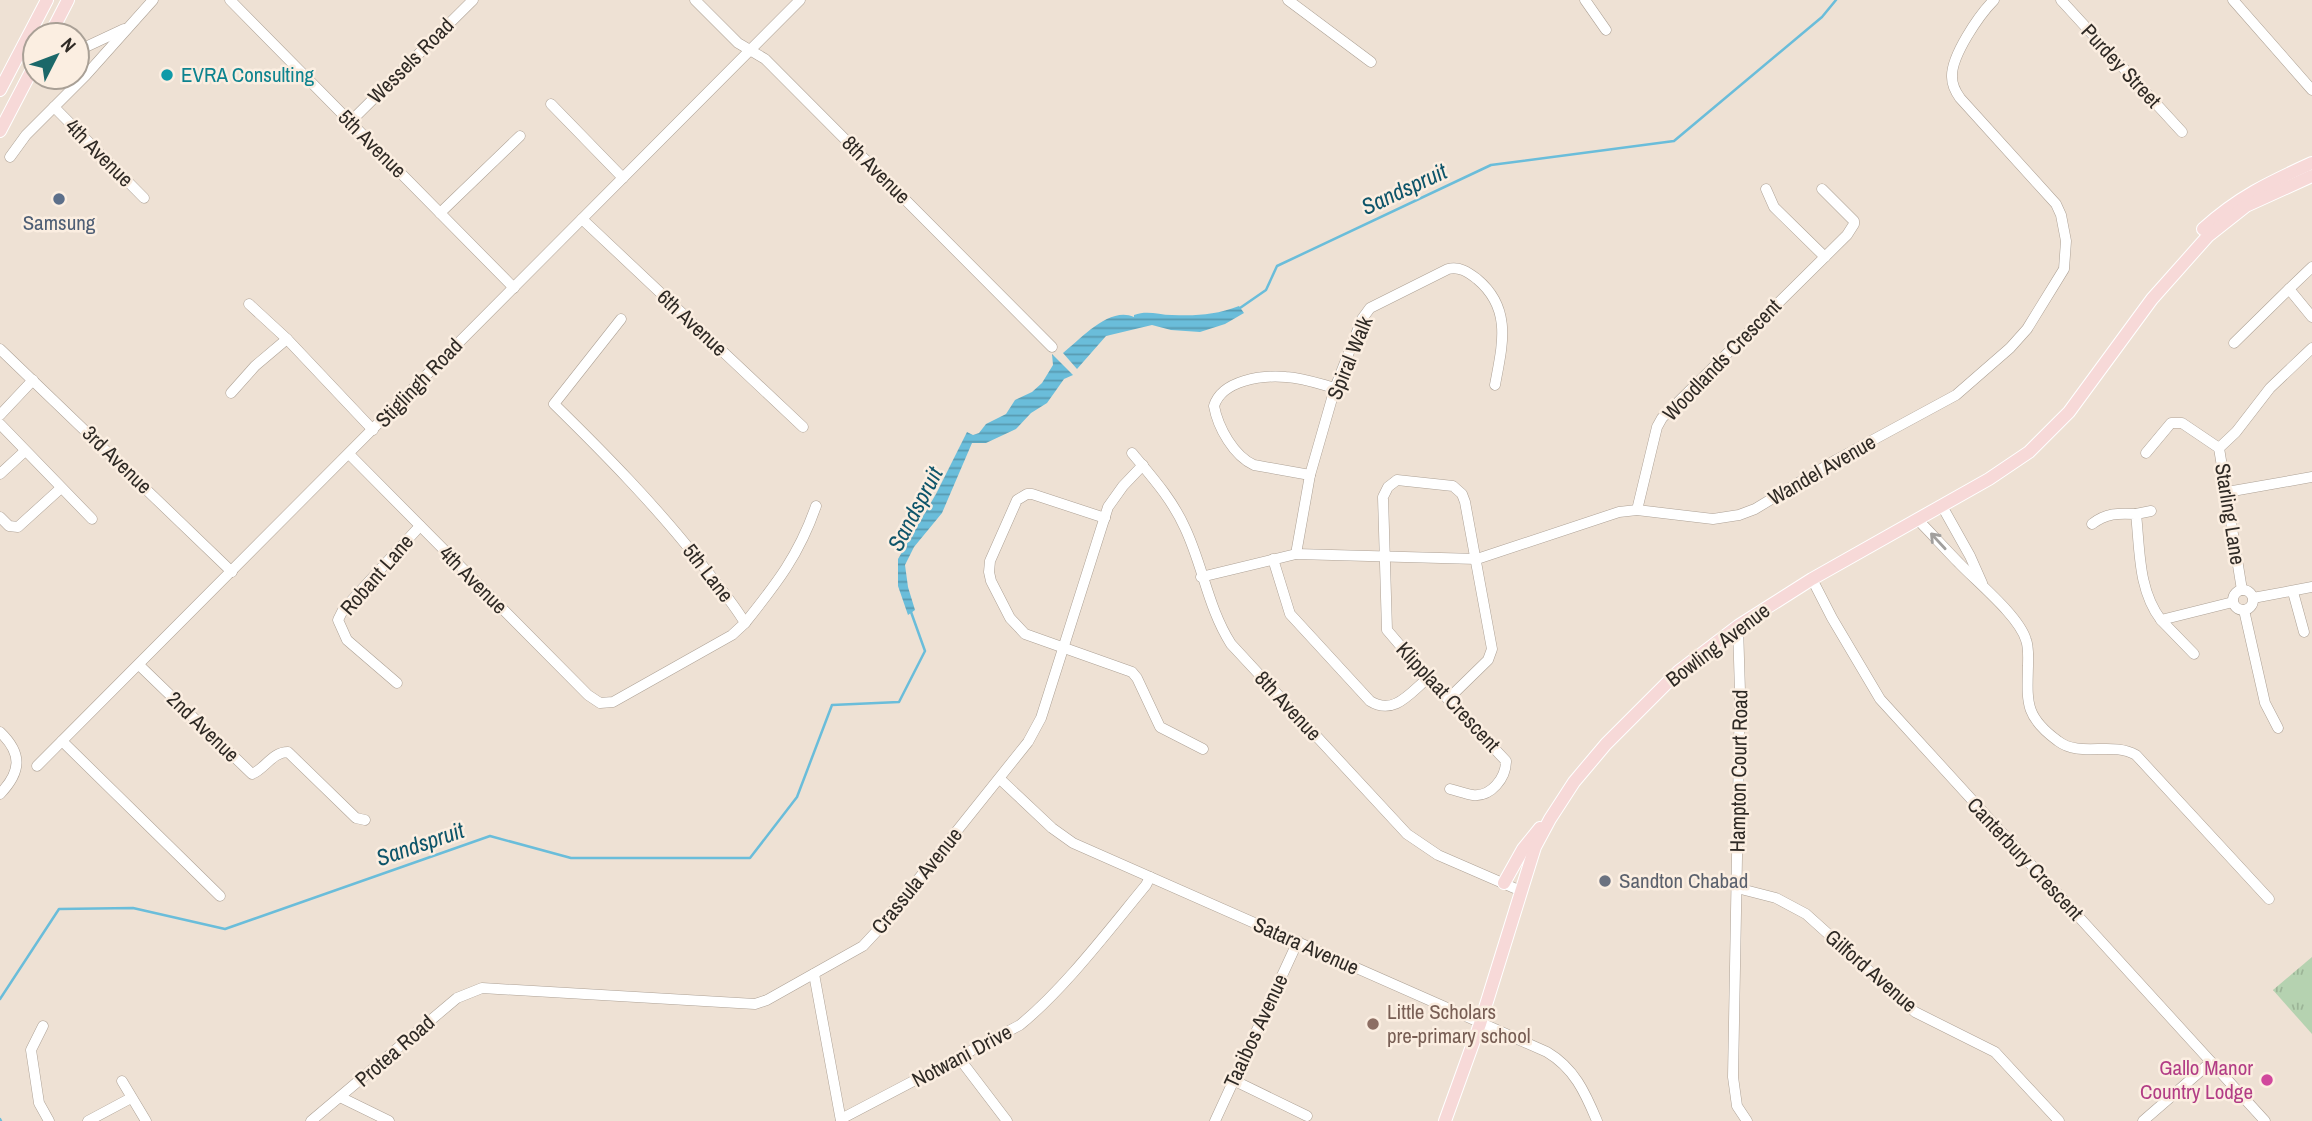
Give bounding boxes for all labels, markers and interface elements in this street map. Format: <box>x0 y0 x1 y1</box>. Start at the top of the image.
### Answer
street label: Wessels Road <box>361 11 460 110</box>
street label: Purdey Street <box>2075 17 2168 114</box>
north arrow <box>21 21 91 91</box>
text: N <box>55 32 82 58</box>
place label: EVRA Consulting <box>181 60 314 89</box>
marker: EVRA Consulting <box>159 67 175 83</box>
street label: 5th Avenue <box>332 103 413 184</box>
street label: 4th Avenue <box>59 112 140 193</box>
street label: 8th Avenue <box>836 129 917 210</box>
water label: Sandspruit <box>1356 155 1452 222</box>
marker: Samsung <box>51 191 67 207</box>
place label: Samsung <box>23 208 96 237</box>
street label: 6th Avenue <box>651 283 734 363</box>
street label: Woodlands Crescent <box>1656 292 1788 427</box>
street label: Spiral Walk <box>1320 312 1379 404</box>
street label: Stiglingh Road <box>369 332 469 434</box>
street label: 3rd Avenue <box>76 419 159 500</box>
street label: Wandel Avenue <box>1763 427 1881 512</box>
water label: Sandspruit <box>879 461 950 556</box>
street label: Starling Lane <box>2208 461 2253 567</box>
street label: Robant Lane <box>333 528 420 621</box>
one-way arrow <box>1930 533 1947 550</box>
street label: 5th Lane <box>676 537 740 608</box>
street label: 4th Avenue <box>433 539 514 620</box>
street label: Bowling Avenue <box>1660 596 1776 693</box>
street label: Klipplaat Crescent <box>1390 635 1507 758</box>
street label: 8th Avenue <box>1248 664 1328 747</box>
street label: 2nd Avenue <box>161 685 246 769</box>
street label: Hampton Court Road <box>1723 689 1754 853</box>
street label: Canterbury Crescent <box>1961 791 2090 927</box>
water label: Sandspruit <box>372 814 469 873</box>
street label: Crassula Avenue <box>864 821 969 940</box>
place label: Sandton Chabad <box>1619 866 1748 895</box>
marker: Sandton Chabad <box>1597 873 1613 889</box>
street label: Satara Avenue <box>1249 909 1364 982</box>
street label: Gilford Avenue <box>1819 922 1924 1019</box>
street label: Taaibos Avenue <box>1216 969 1295 1092</box>
place label: Little Scholars pre-primary school <box>1387 997 1531 1050</box>
street label: Protea Road <box>349 1008 441 1093</box>
marker: Little Scholars pre-primary school <box>1365 1016 1381 1032</box>
street label: Notwani Drive <box>907 1017 1017 1094</box>
place label: Gallo Manor Country Lodge <box>2140 1053 2253 1106</box>
marker: Gallo Manor Country Lodge <box>2259 1072 2275 1088</box>

